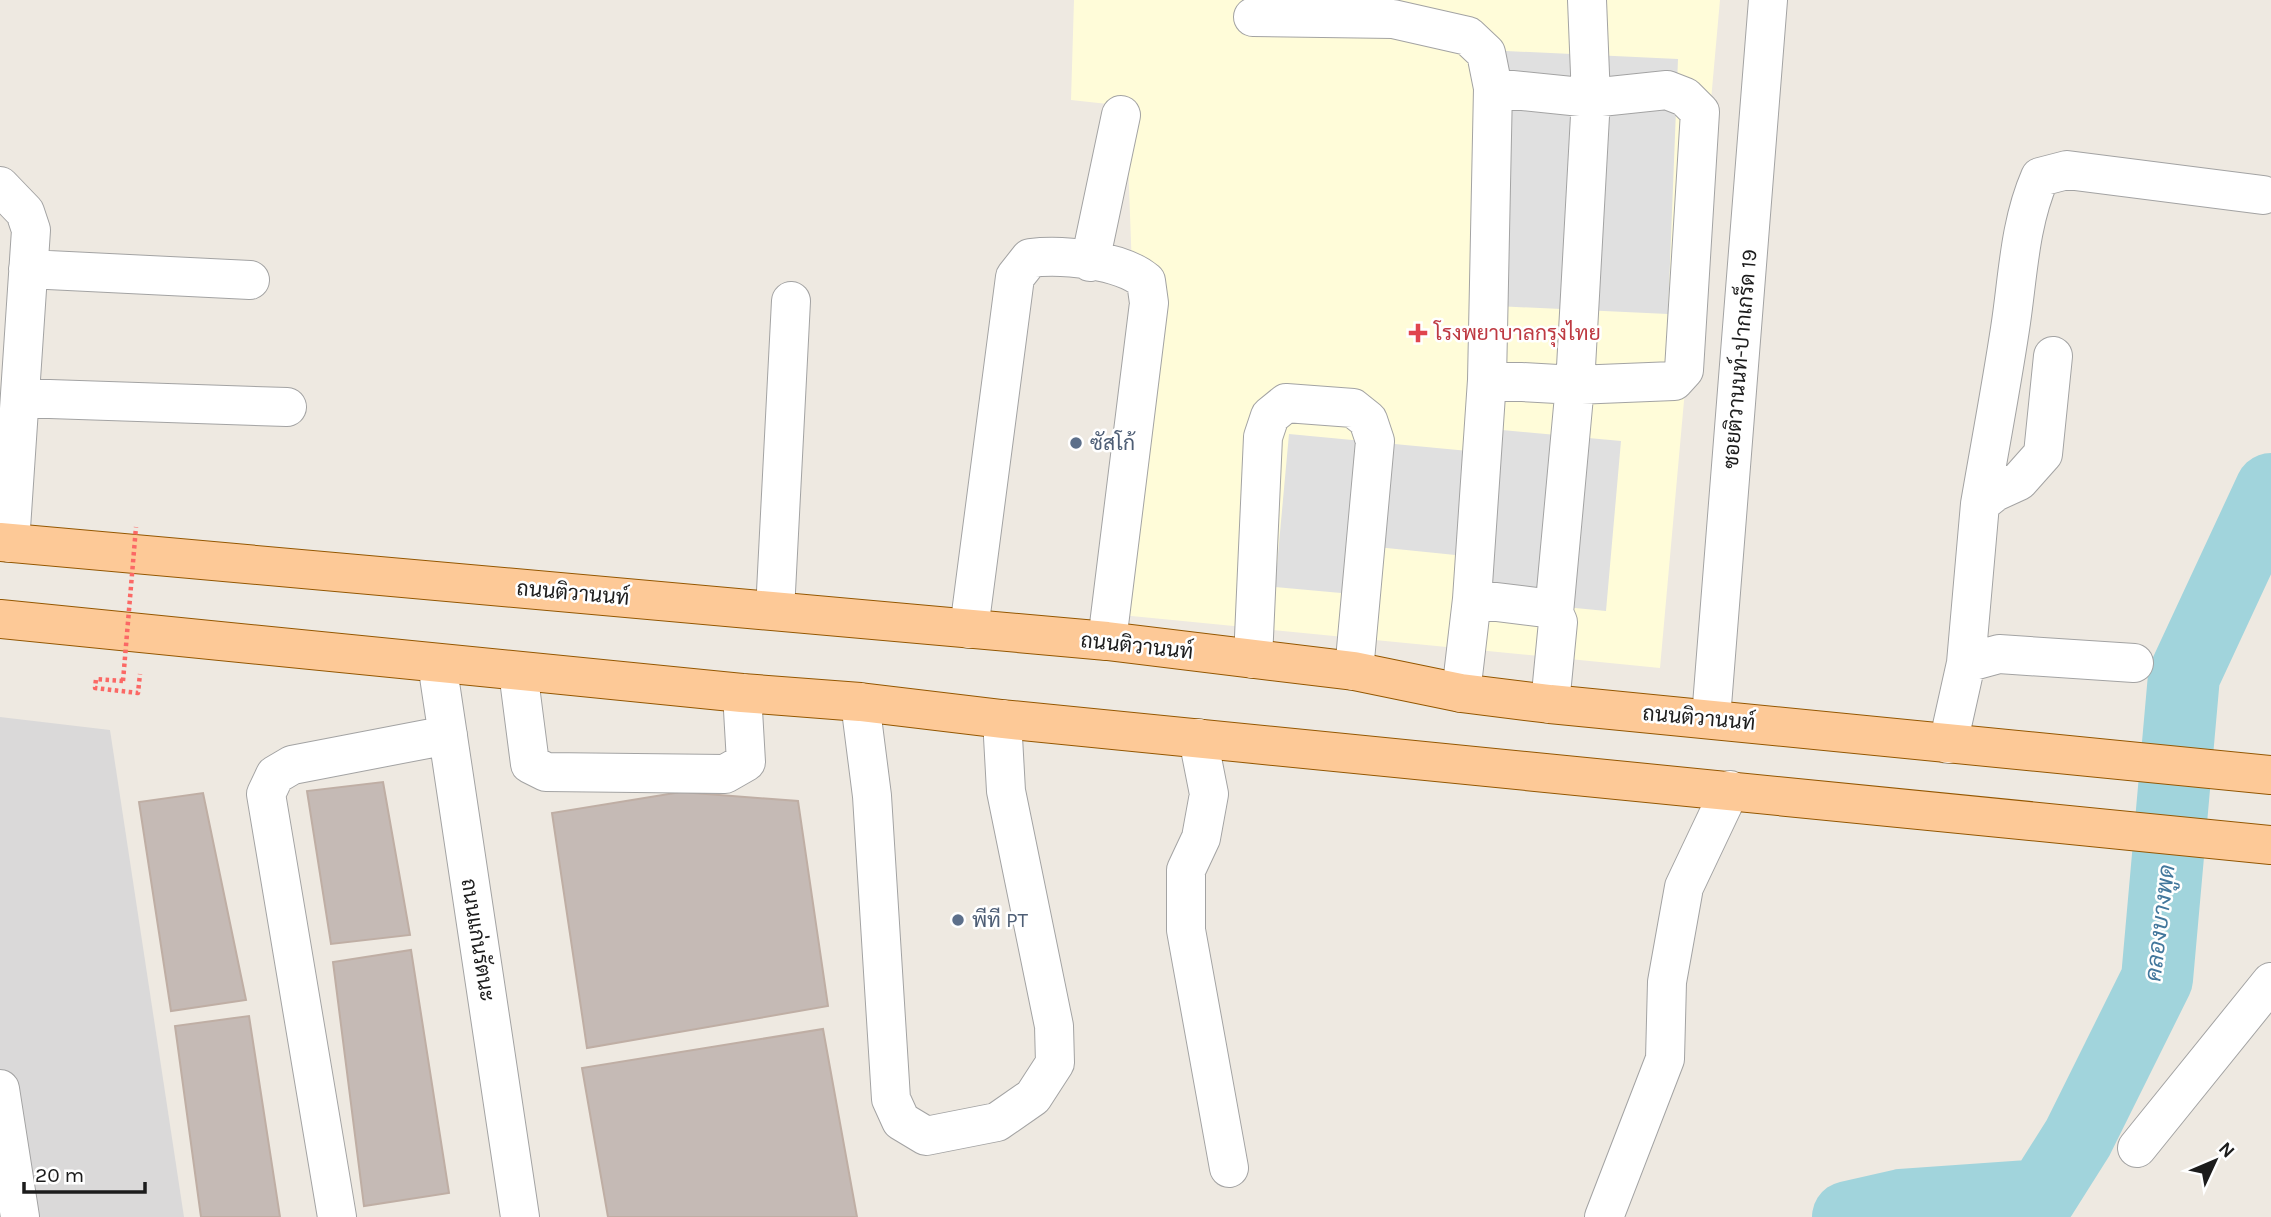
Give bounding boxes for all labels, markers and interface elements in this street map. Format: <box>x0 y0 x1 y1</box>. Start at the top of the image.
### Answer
street label: ซอยติวานนท์-ปากเกร็ด 19 <box>1715 248 1762 470</box>
place label: โรงพยาบาลกรุงไทย <box>1433 320 1601 347</box>
marker: โรงพยาบาลกรุงไทย <box>1408 323 1428 343</box>
place label: ซัสโก้ <box>1090 430 1136 455</box>
marker: ซัสโก้ <box>1068 435 1084 451</box>
street label: ถนนติวานนท์ <box>516 574 631 610</box>
street label: ถนนติวานนท์ <box>1079 626 1195 664</box>
street label: ถนนติวานนท์ <box>1642 699 1757 735</box>
water label: คลองบางพูด <box>2139 863 2184 983</box>
street label: ถนนแก่นรัตนะ <box>456 877 500 1003</box>
place label: พีที PT <box>972 907 1029 932</box>
marker: พีที PT <box>950 912 966 928</box>
north arrow <box>2180 1126 2250 1196</box>
text: N <box>2214 1137 2239 1162</box>
scale bar <box>24 1150 145 1194</box>
text: 20 m <box>35 1163 84 1187</box>

